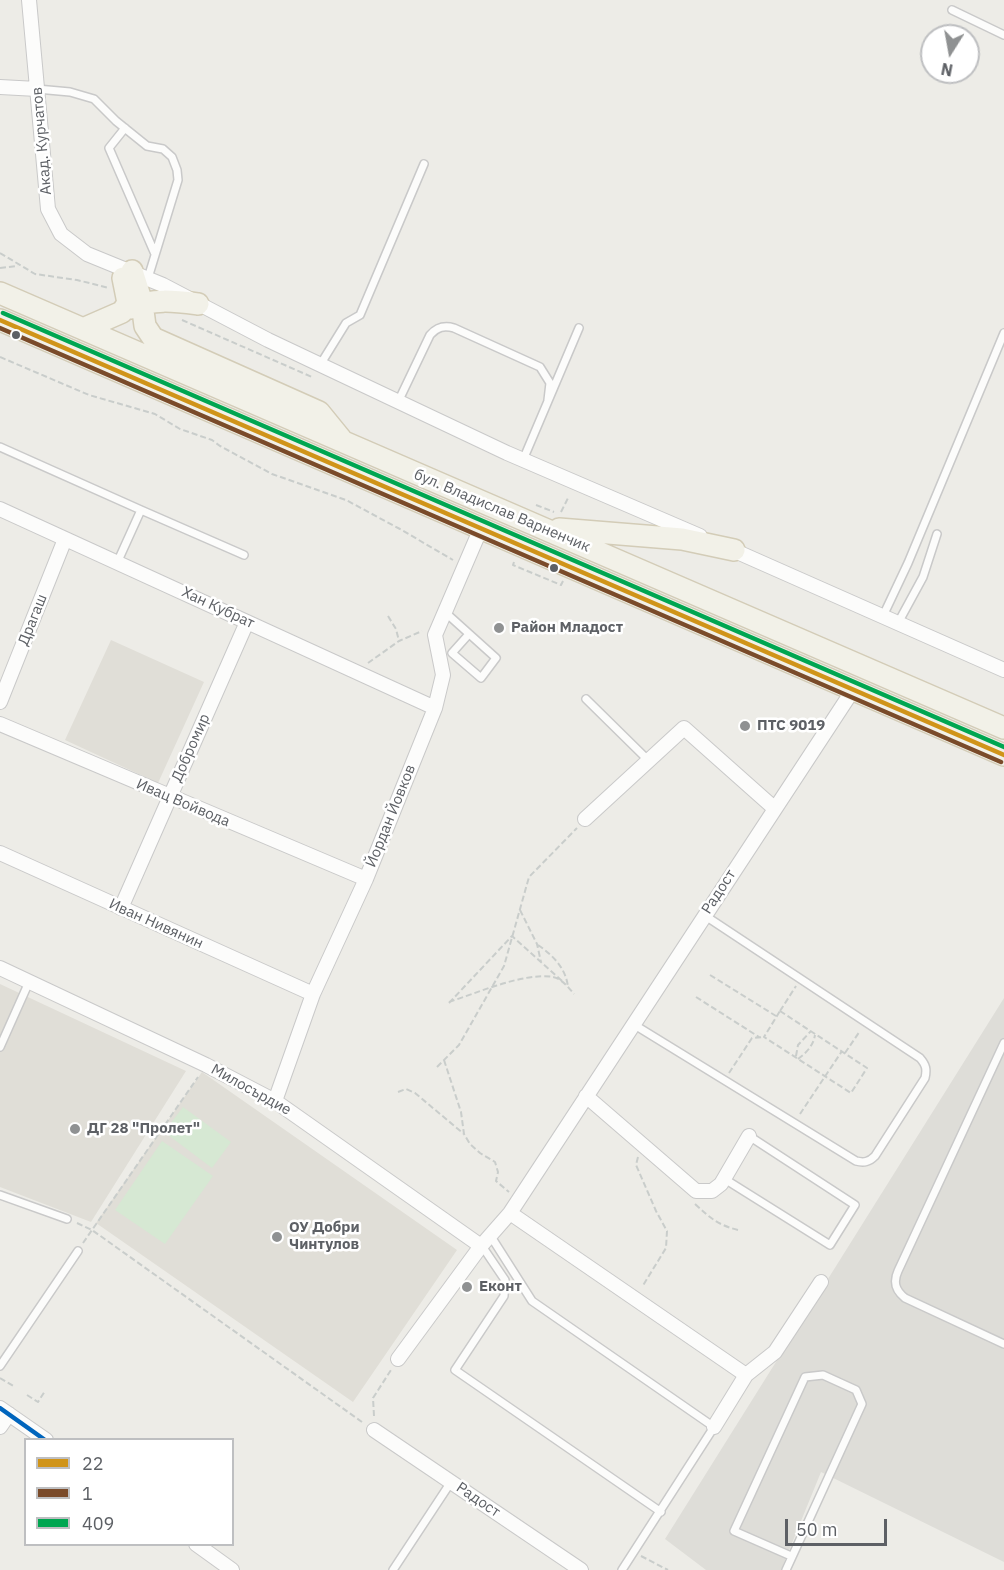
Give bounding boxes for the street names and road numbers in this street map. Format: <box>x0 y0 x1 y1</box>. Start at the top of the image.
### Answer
street label: Акад. Курчатов <box>28 86 56 196</box>
street label: бул. Владислав Варненчик <box>411 466 593 556</box>
street label: Хан Кубрат <box>179 583 257 633</box>
street label: Драгаш <box>15 592 51 648</box>
street label: Добромир <box>168 711 214 785</box>
street label: Йордан Йовков <box>362 762 420 870</box>
street label: Ивац Войвода <box>133 775 233 831</box>
street label: Радост <box>698 866 740 918</box>
street label: Иван Нивянин <box>106 895 206 953</box>
street label: Милосърдие <box>208 1061 294 1119</box>
street label: Радост <box>453 1479 503 1521</box>

